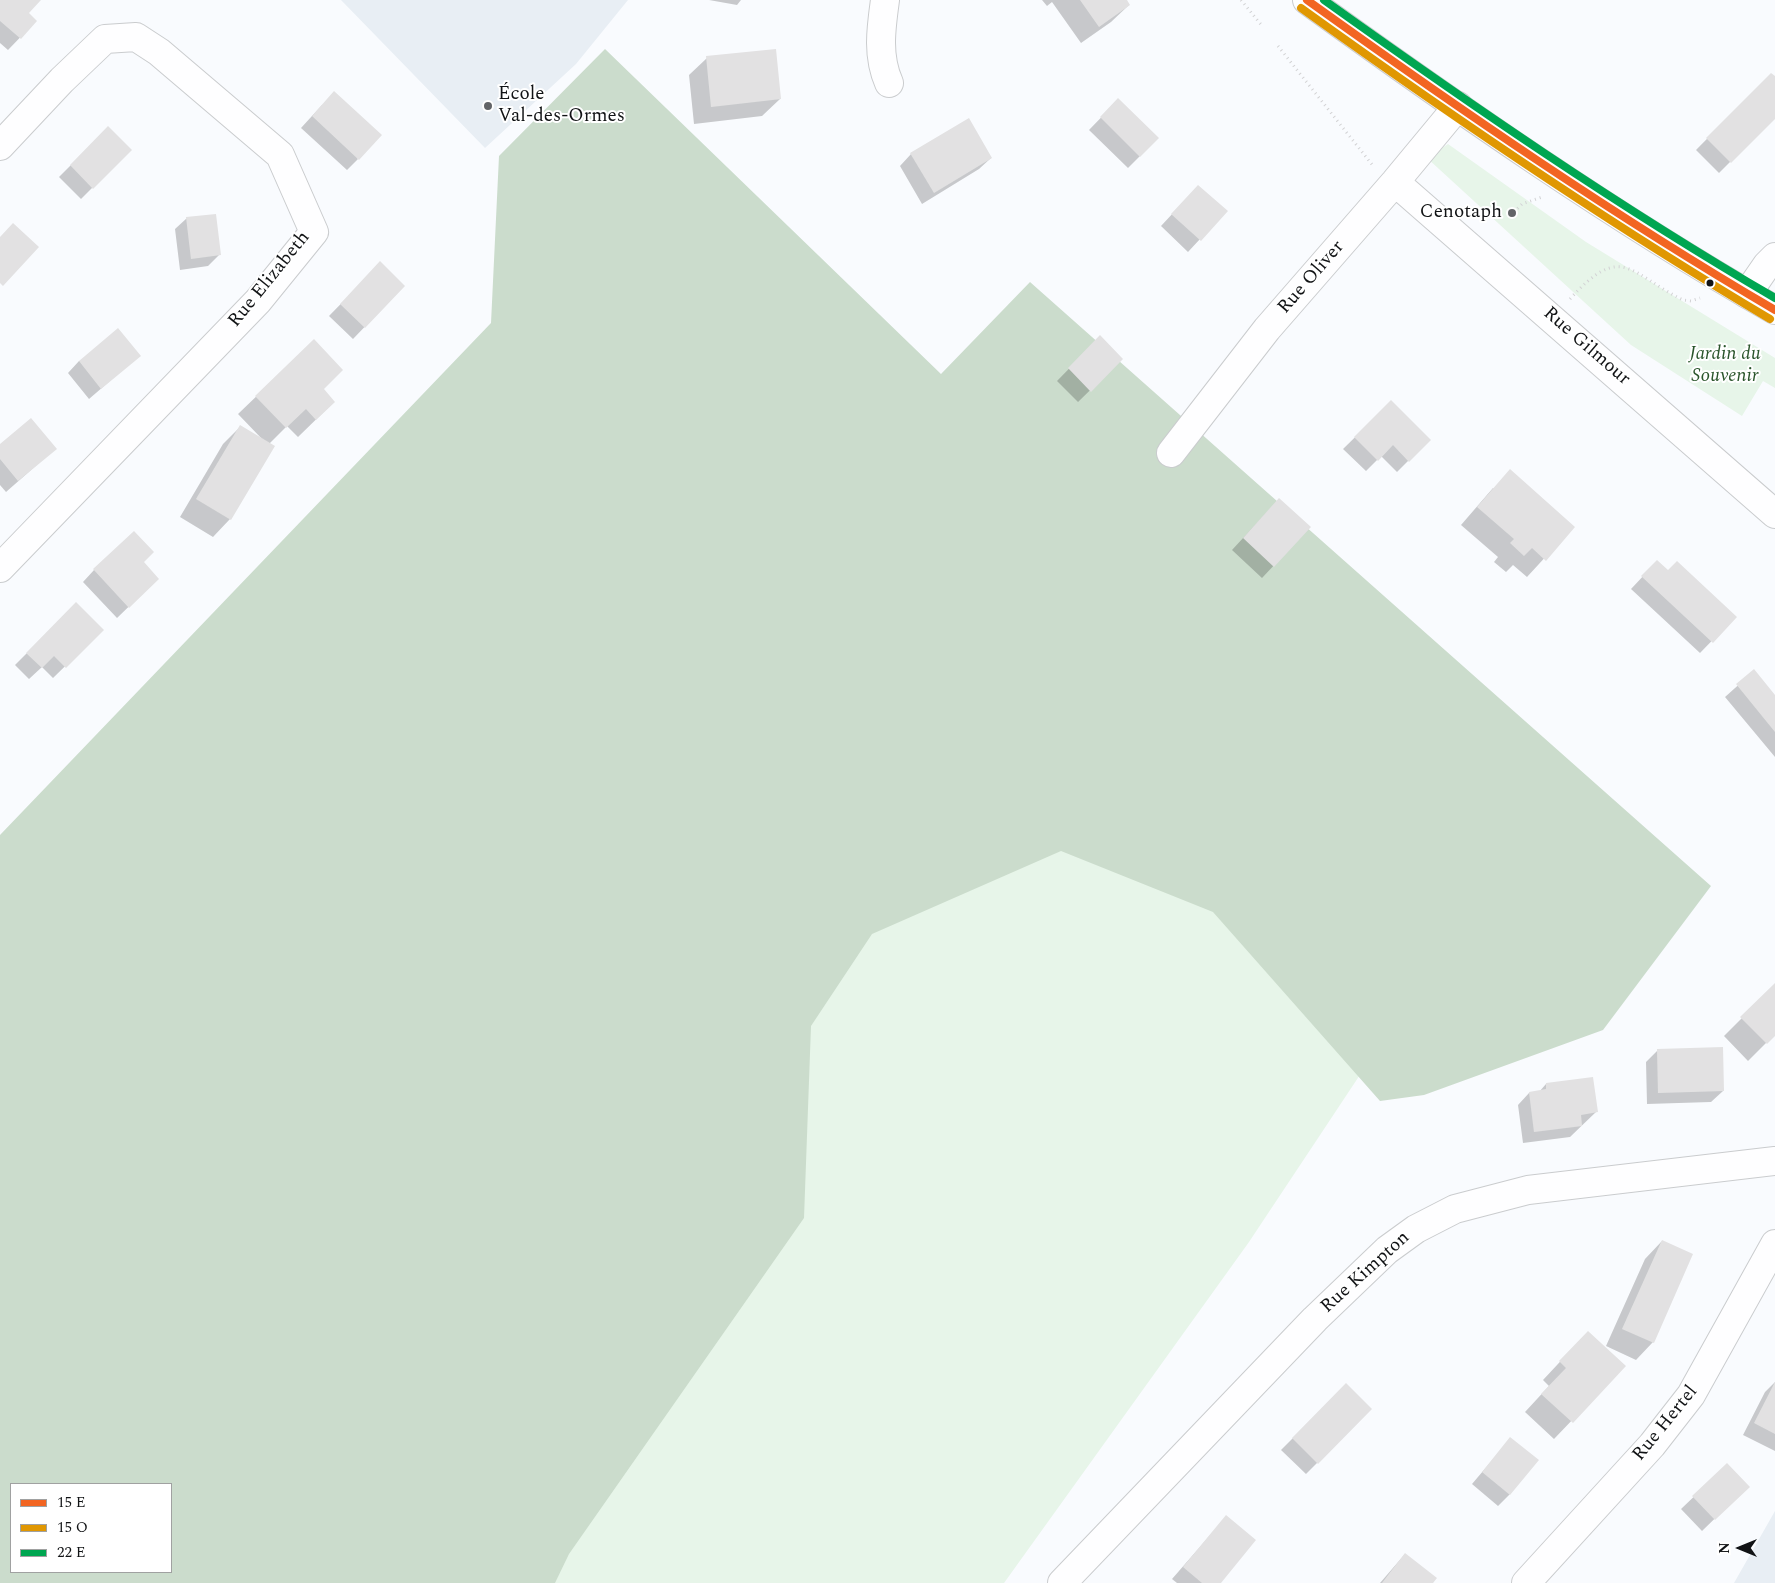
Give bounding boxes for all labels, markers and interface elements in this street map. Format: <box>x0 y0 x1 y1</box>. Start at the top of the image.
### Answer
place label: École Val-des-Ormes <box>498 84 625 128</box>
marker: École Val-des-Ormes <box>482 100 494 112</box>
place label: Cenotaph <box>1420 202 1502 224</box>
marker: Cenotaph <box>1506 207 1518 219</box>
street label: Rue Elizabeth <box>224 227 316 333</box>
street label: Rue Oliver <box>1274 237 1350 319</box>
unlabelled marker <box>1705 278 1715 288</box>
street label: Rue Gilmour <box>1538 303 1634 391</box>
park label: Jardin du Souvenir <box>1689 344 1761 388</box>
street label: Rue Kimpton <box>1317 1227 1415 1319</box>
street label: Rue Hertel <box>1629 1382 1703 1466</box>
legend <box>10 1483 172 1573</box>
text: 15 E <box>57 1491 86 1514</box>
text: 15 O <box>57 1516 88 1539</box>
north arrow <box>1715 1523 1765 1573</box>
text: 22 E <box>57 1541 86 1564</box>
text: N <box>1714 1542 1735 1554</box>

